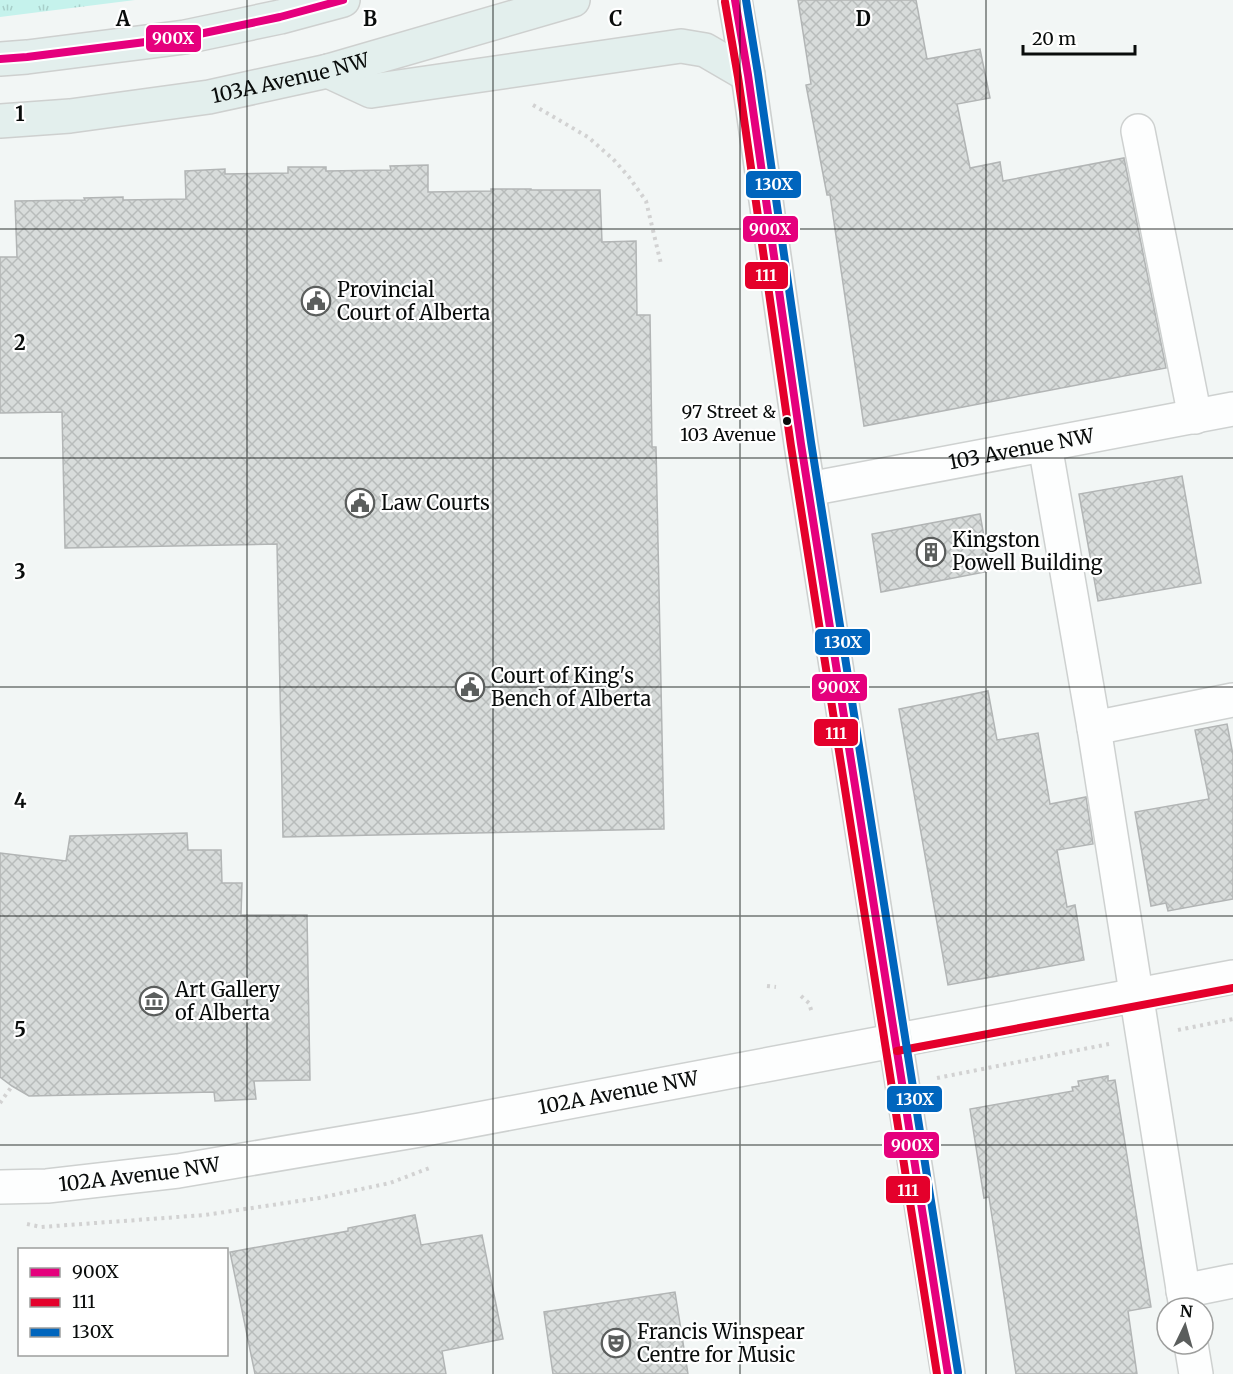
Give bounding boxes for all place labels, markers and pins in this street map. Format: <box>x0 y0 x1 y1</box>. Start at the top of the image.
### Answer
place label: Provincial Court of Alberta <box>337 277 491 325</box>
public building icon: Provincial Court of Alberta <box>300 285 332 317</box>
place label: 97 Street & 103 Avenue <box>680 400 776 446</box>
marker: 97 Street & 103 Avenue <box>781 415 793 427</box>
public building icon: Law Courts <box>344 487 376 519</box>
place label: Law Courts <box>381 490 490 515</box>
place label: Kingston Powell Building <box>952 527 1103 575</box>
building icon: Kingston Powell Building <box>915 536 947 568</box>
place label: Court of King's Bench of Alberta <box>491 663 652 711</box>
public building icon: Court of King's Bench of Alberta <box>454 671 486 703</box>
place label: Art Gallery of Alberta <box>174 977 280 1025</box>
museum icon: Art Gallery of Alberta <box>138 985 170 1017</box>
place label: Francis Winspear Centre for Music <box>637 1319 805 1367</box>
theatre icon: Francis Winspear Centre for Music <box>600 1327 632 1359</box>

